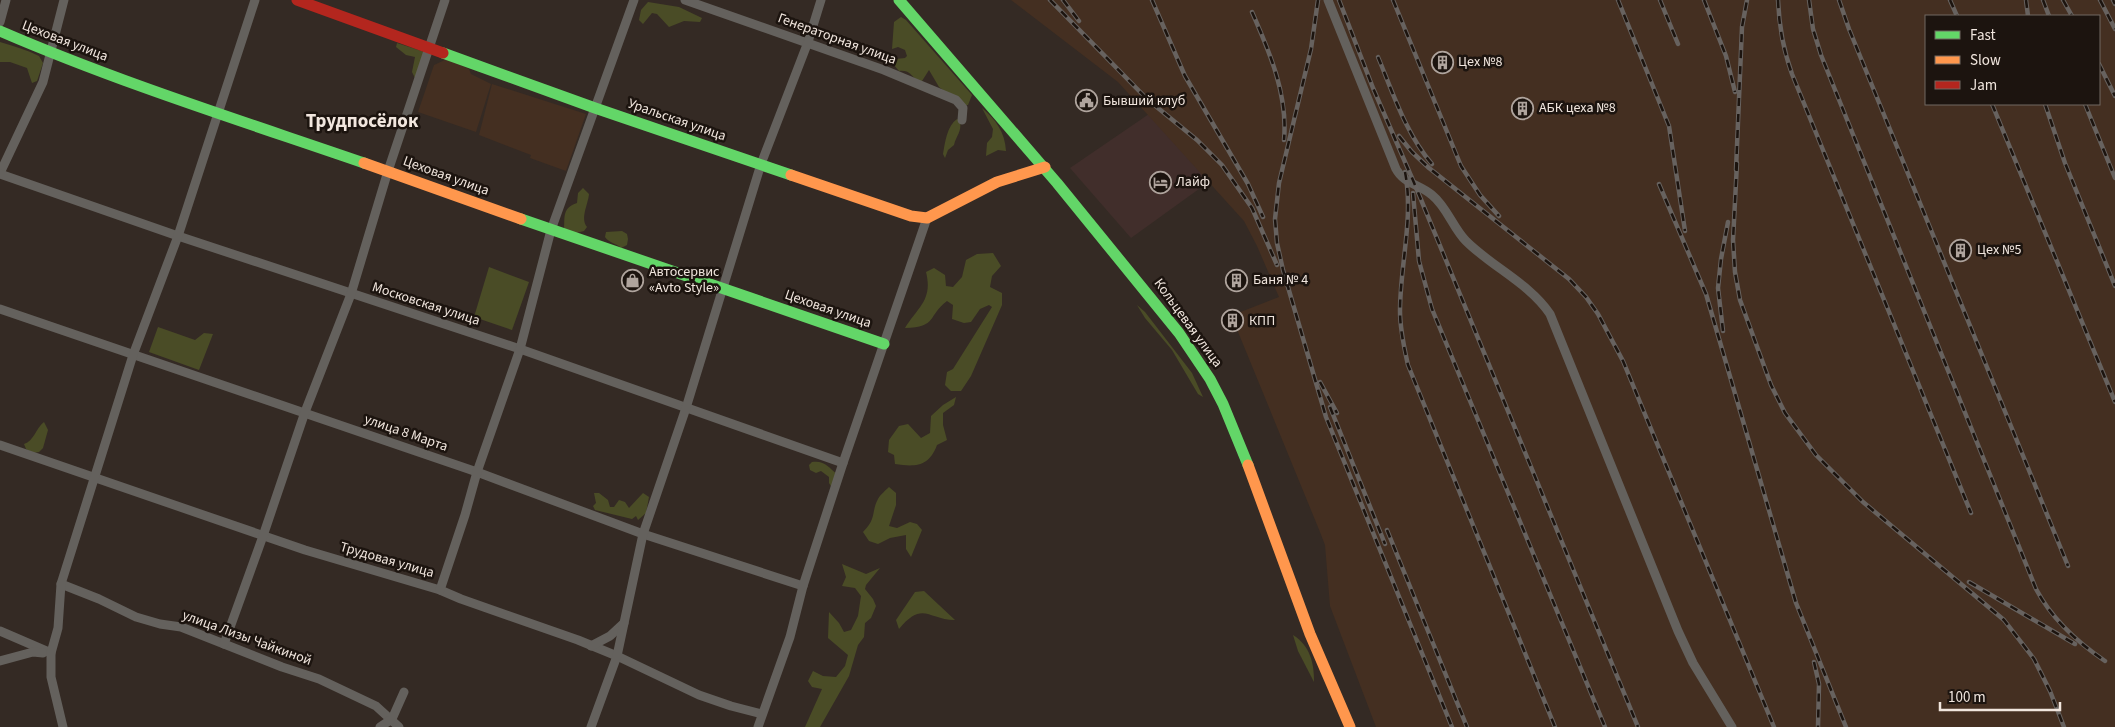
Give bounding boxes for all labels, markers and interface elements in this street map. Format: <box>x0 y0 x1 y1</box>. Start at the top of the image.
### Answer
street label: Генераторная улица <box>775 8 899 70</box>
street label: Цеховая улица <box>19 15 111 67</box>
legend <box>1925 15 2100 105</box>
text: Fast <box>1970 25 1996 46</box>
building icon: Цех №8 <box>1430 50 1454 74</box>
text: Slow <box>1970 50 2001 71</box>
place label: Цех №8 <box>1458 52 1502 72</box>
text: Jam <box>1970 75 1997 96</box>
public building icon: Бывший клуб <box>1075 89 1099 113</box>
place label: Бывший клуб <box>1103 91 1185 111</box>
street label: Уральская улица <box>625 94 729 146</box>
building icon: АБК цеха №8 <box>1511 96 1535 120</box>
place label: АБК цеха №8 <box>1539 98 1616 118</box>
district label: Трудпосёлок <box>306 108 419 135</box>
street label: Цеховая улица <box>400 151 492 201</box>
hotel icon: Лайф <box>1148 170 1172 194</box>
place label: Лайф <box>1176 172 1210 192</box>
building icon: Цех №5 <box>1949 238 1973 262</box>
place label: Цех №5 <box>1977 240 2021 260</box>
place label: Автосервис «Avto Style» <box>649 262 720 298</box>
shop icon: Автосервис «Avto Style» <box>621 268 645 292</box>
building icon: Баня № 4 <box>1225 268 1249 292</box>
place label: Баня № 4 <box>1253 270 1308 290</box>
street label: Кольцевая улица <box>1149 274 1227 372</box>
street label: Московская улица <box>369 277 483 331</box>
street label: Цеховая улица <box>782 285 874 333</box>
building icon: КПП <box>1221 309 1245 333</box>
place label: КПП <box>1249 311 1275 331</box>
street label: улица 8 Марта <box>362 409 450 457</box>
street label: Трудовая улица <box>338 537 436 583</box>
street label: улица Лизы Чайкиной <box>179 605 315 671</box>
scale bar <box>1940 680 2060 712</box>
text: 100 m <box>1948 687 1986 708</box>

